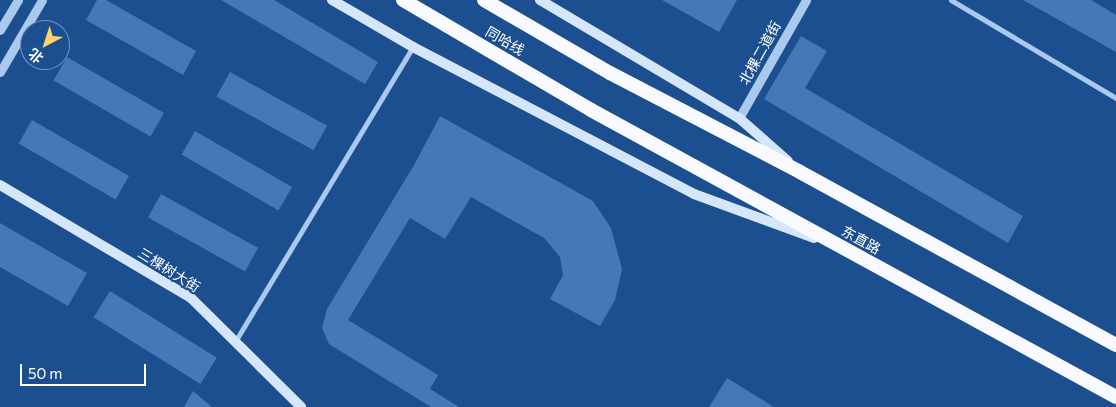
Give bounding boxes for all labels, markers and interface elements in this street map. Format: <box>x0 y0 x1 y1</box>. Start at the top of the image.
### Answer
street label: 北棵二道街 <box>736 18 784 88</box>
north arrow <box>20 20 70 70</box>
street label: 同哈线 <box>483 23 527 59</box>
text: 北 <box>25 45 47 67</box>
street label: 东直路 <box>839 222 883 258</box>
street label: 三棵树大街 <box>135 244 203 296</box>
scale bar <box>22 354 149 386</box>
text: 50 m <box>28 364 62 382</box>

